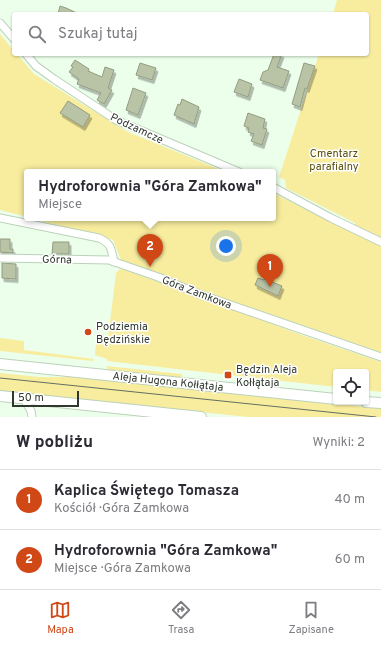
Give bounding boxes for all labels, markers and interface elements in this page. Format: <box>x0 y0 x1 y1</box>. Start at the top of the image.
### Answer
search box <box>12 12 369 56</box>
icon: search <box>26 23 48 45</box>
text: Szukaj tutaj <box>58 25 138 44</box>
street label: Podzamcze <box>108 110 166 147</box>
park label: Cmentarz parafialny <box>309 147 359 174</box>
popup <box>24 169 276 221</box>
text: Hydroforownia "Góra Zamkowa" <box>38 178 262 197</box>
text: Miejsce <box>38 197 82 213</box>
pin: 2 <box>137 234 163 267</box>
your location <box>216 236 236 256</box>
street label: Górna <box>42 253 72 267</box>
pin: 1 <box>257 254 283 287</box>
street label: Góra Zamkowa <box>160 273 234 313</box>
place label: Podziemia Będzińskie <box>96 320 150 347</box>
marker: Podziemia Będzińskie <box>83 327 93 337</box>
place label: Będzin Aleja Kołłątaja <box>236 363 297 390</box>
street label: Aleja Hugona Kołłątaja <box>112 369 224 395</box>
map controls <box>333 369 369 405</box>
button: locate <box>333 369 369 405</box>
marker: Będzin Aleja Kołłątaja <box>223 370 233 380</box>
scale bar <box>12 389 79 408</box>
text: 50 m <box>18 391 44 405</box>
text: W pobliżu <box>16 432 93 454</box>
text: Wyniki: 2 <box>312 435 365 451</box>
text: Kaplica Świętego Tomasza <box>54 482 239 501</box>
text: 1 <box>26 492 32 508</box>
text: 40 m <box>335 492 365 508</box>
text: Kościół · Góra Zamkowa <box>54 501 189 517</box>
text: Hydroforownia "Góra Zamkowa" <box>54 542 277 561</box>
text: 2 <box>25 552 33 568</box>
text: 60 m <box>335 552 365 568</box>
text: Miejsce · Góra Zamkowa <box>54 561 191 577</box>
tab: Mapa <box>47 599 74 637</box>
tab: Trasa <box>168 599 194 637</box>
tab: Zapisane <box>288 599 334 637</box>

